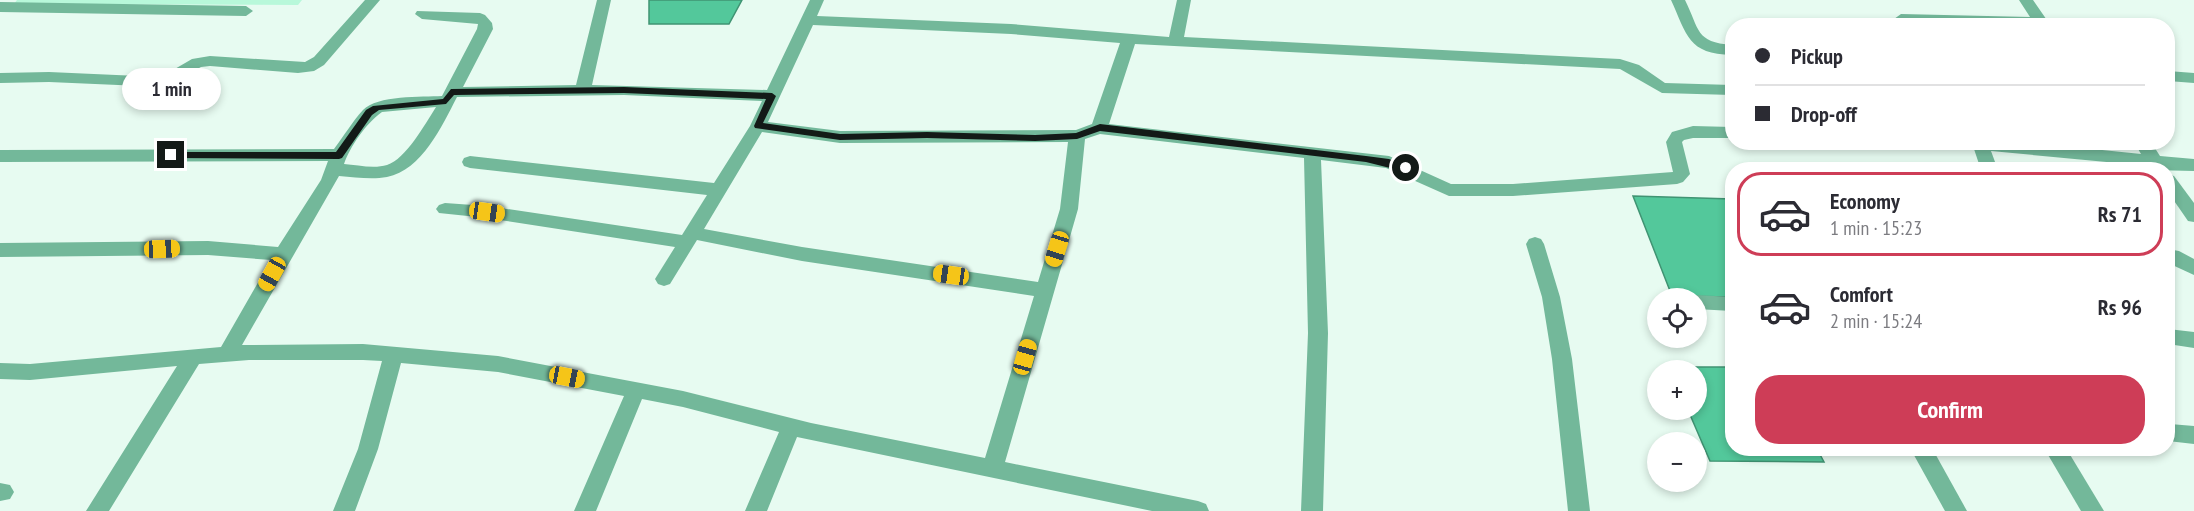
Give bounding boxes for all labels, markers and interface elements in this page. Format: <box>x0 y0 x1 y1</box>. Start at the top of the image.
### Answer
text: Pickup <box>1791 42 1843 70</box>
callout: 1 min <box>122 68 220 110</box>
text: 1 min <box>151 76 192 102</box>
text: Drop-off <box>1791 100 1857 128</box>
route end <box>157 141 184 168</box>
route start <box>1392 154 1419 181</box>
icon: car <box>1758 187 1812 241</box>
text: Economy <box>1830 187 1900 215</box>
text: Rs 71 <box>2098 200 2142 228</box>
car <box>468 201 506 223</box>
text: 1 min · 15:23 <box>1830 215 1922 241</box>
car <box>1043 229 1071 269</box>
car <box>144 239 180 259</box>
car <box>255 254 289 294</box>
car <box>932 264 970 286</box>
icon: car <box>1758 280 1812 334</box>
text: Comfort <box>1830 280 1893 308</box>
map controls <box>1647 288 1707 492</box>
button: locate <box>1647 288 1707 348</box>
text: Rs 96 <box>2098 293 2142 321</box>
text: 2 min · 15:24 <box>1830 308 1922 334</box>
car <box>1011 337 1039 377</box>
button: + <box>1647 360 1707 420</box>
car <box>548 365 586 389</box>
button: Confirm <box>1755 375 2145 444</box>
button: − <box>1647 432 1707 492</box>

